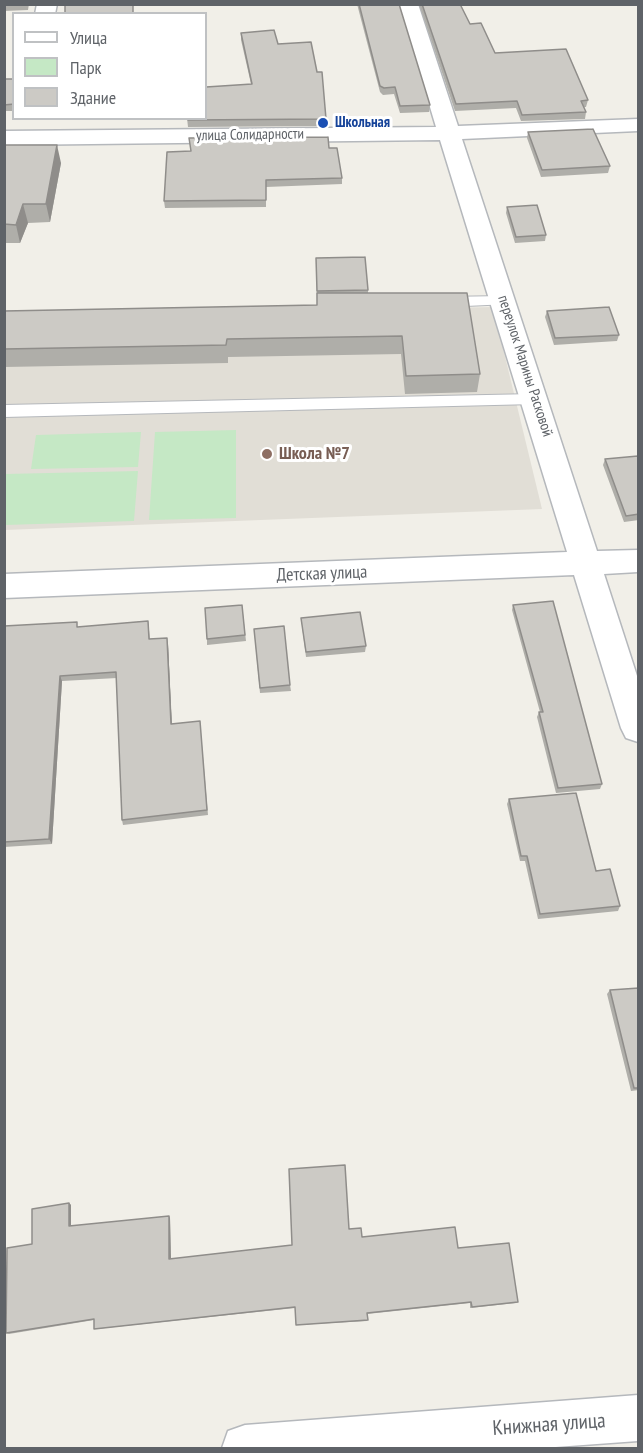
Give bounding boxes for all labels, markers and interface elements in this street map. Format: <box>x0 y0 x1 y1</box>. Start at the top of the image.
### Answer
legend <box>12 12 207 120</box>
text: Улица <box>70 26 107 49</box>
text: Парк <box>70 56 101 79</box>
text: Здание <box>70 86 116 109</box>
place label: Школьная <box>335 114 390 132</box>
marker: Школьная <box>316 116 330 130</box>
street label: улица Солидарности <box>196 125 304 145</box>
street label: переулок Марины Расковой <box>494 293 556 439</box>
place label: Школа №7 <box>279 443 350 465</box>
marker: Школа №7 <box>260 447 274 461</box>
street label: Детская улица <box>276 562 368 586</box>
street label: Книжная улица <box>492 1408 606 1442</box>

